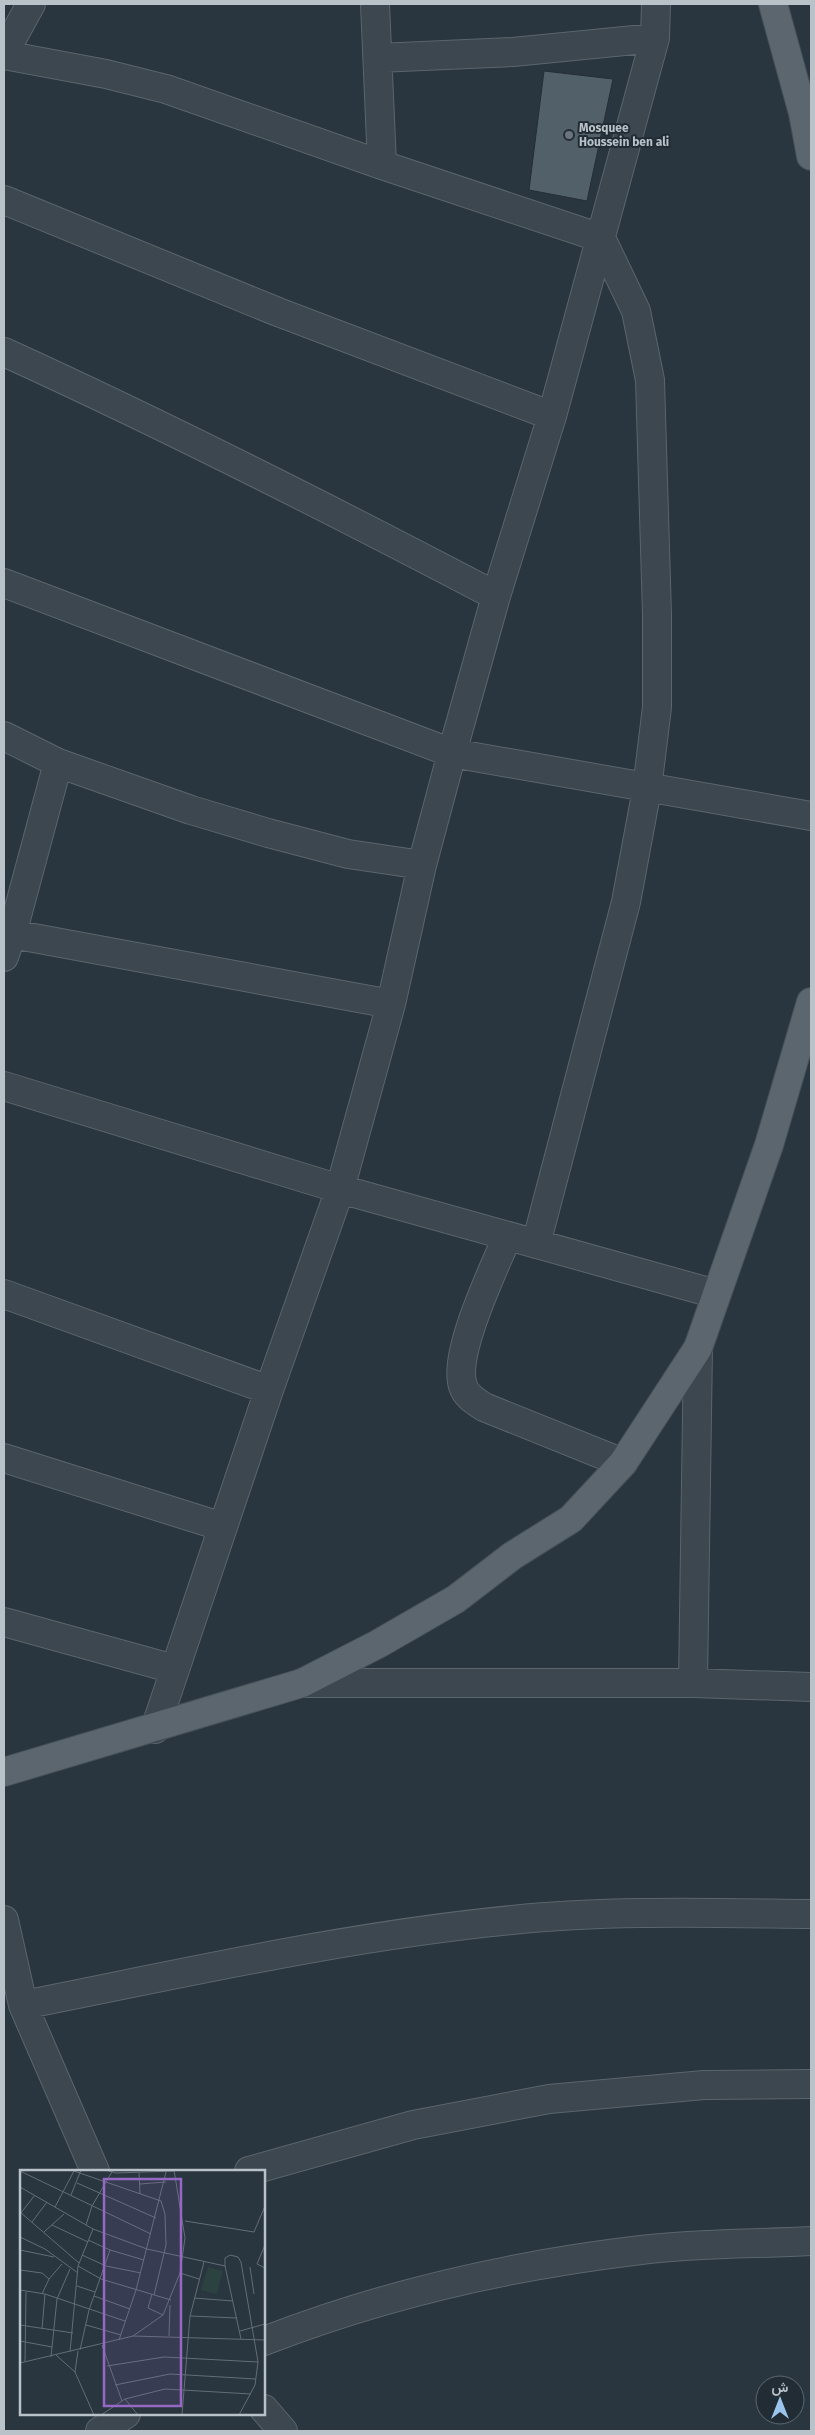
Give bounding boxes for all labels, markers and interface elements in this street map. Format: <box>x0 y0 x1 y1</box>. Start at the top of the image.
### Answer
place label: Mosquee Houssein ben ali <box>579 121 669 149</box>
marker: Mosquee Houssein ben ali <box>563 129 575 141</box>
inset map <box>20 2170 265 2415</box>
north arrow <box>755 2375 805 2425</box>
text: ش <box>772 2379 789 2396</box>

